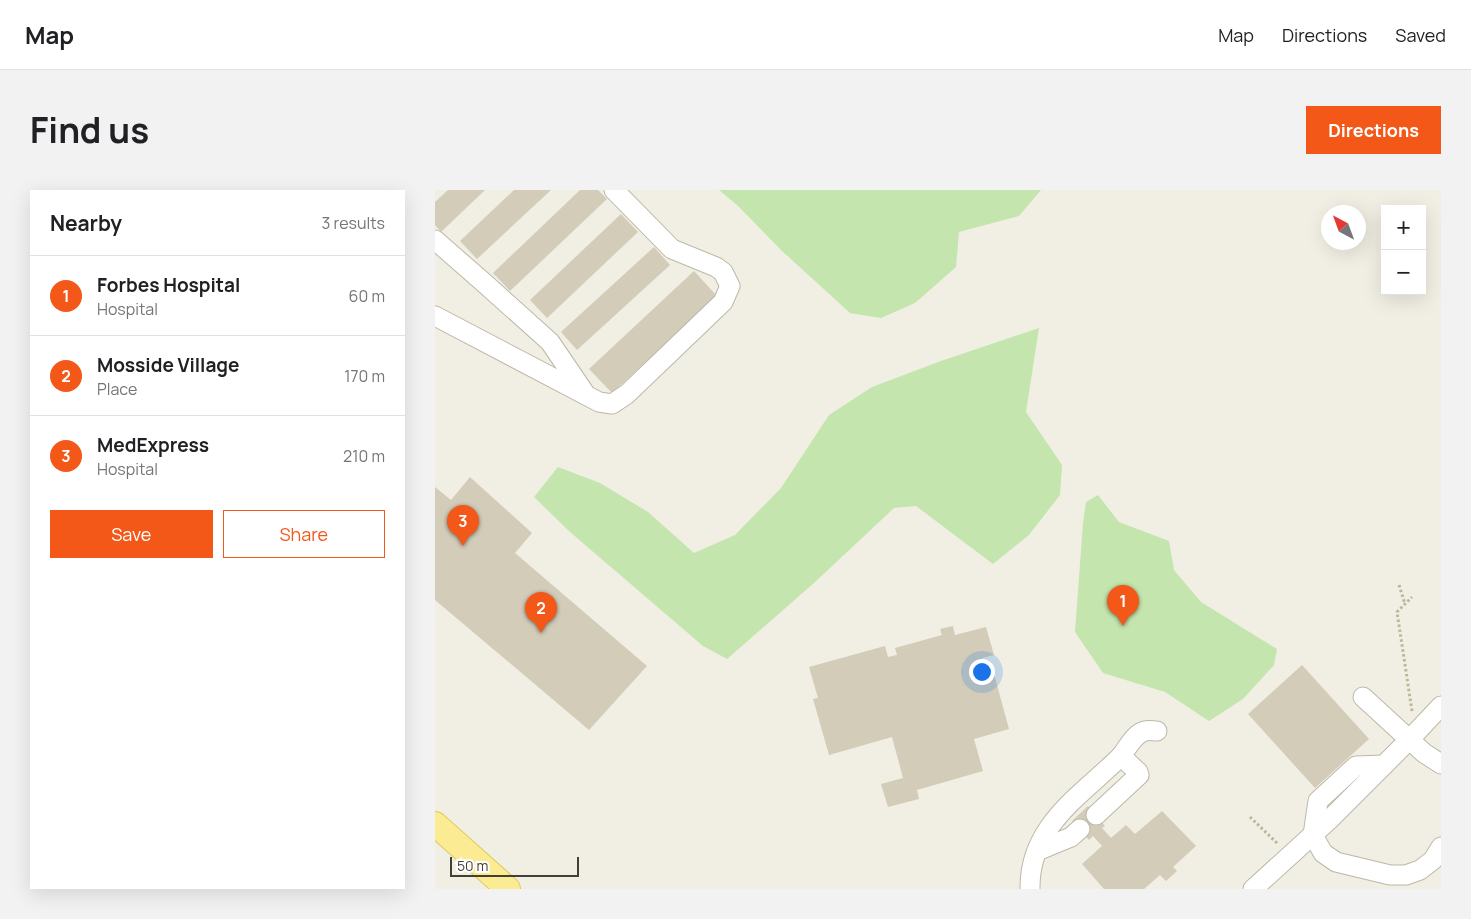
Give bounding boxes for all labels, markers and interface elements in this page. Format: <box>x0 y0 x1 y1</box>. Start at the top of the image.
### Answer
text: Map <box>25 18 74 51</box>
text: Map <box>1218 23 1254 47</box>
text: Directions <box>1282 23 1367 47</box>
text: Saved <box>1395 23 1446 47</box>
text: Find us <box>30 106 149 154</box>
button: Directions <box>1306 106 1441 154</box>
north arrow <box>1321 205 1366 250</box>
map controls <box>1381 205 1426 295</box>
button: + <box>1381 205 1426 250</box>
text: Nearby <box>50 209 122 237</box>
text: 3 results <box>322 212 385 234</box>
button: − <box>1381 250 1426 295</box>
text: Forbes Hospital <box>97 272 240 298</box>
text: 1 <box>62 285 70 307</box>
text: 60 m <box>349 285 385 307</box>
text: Hospital <box>97 298 158 320</box>
text: Mosside Village <box>97 352 239 378</box>
text: 2 <box>61 365 71 387</box>
text: 170 m <box>344 365 385 387</box>
text: Place <box>97 378 137 400</box>
text: MedExpress <box>97 432 209 458</box>
text: 3 <box>61 445 71 467</box>
text: 210 m <box>343 445 385 467</box>
text: Hospital <box>97 458 158 480</box>
pin: 3 <box>447 505 479 546</box>
button: Save <box>50 510 213 558</box>
button: Share <box>223 510 385 558</box>
pin: 1 <box>1107 585 1139 626</box>
pin: 2 <box>525 592 557 633</box>
your location <box>969 659 995 685</box>
scale bar <box>450 854 579 877</box>
text: 50 m <box>457 856 488 875</box>

